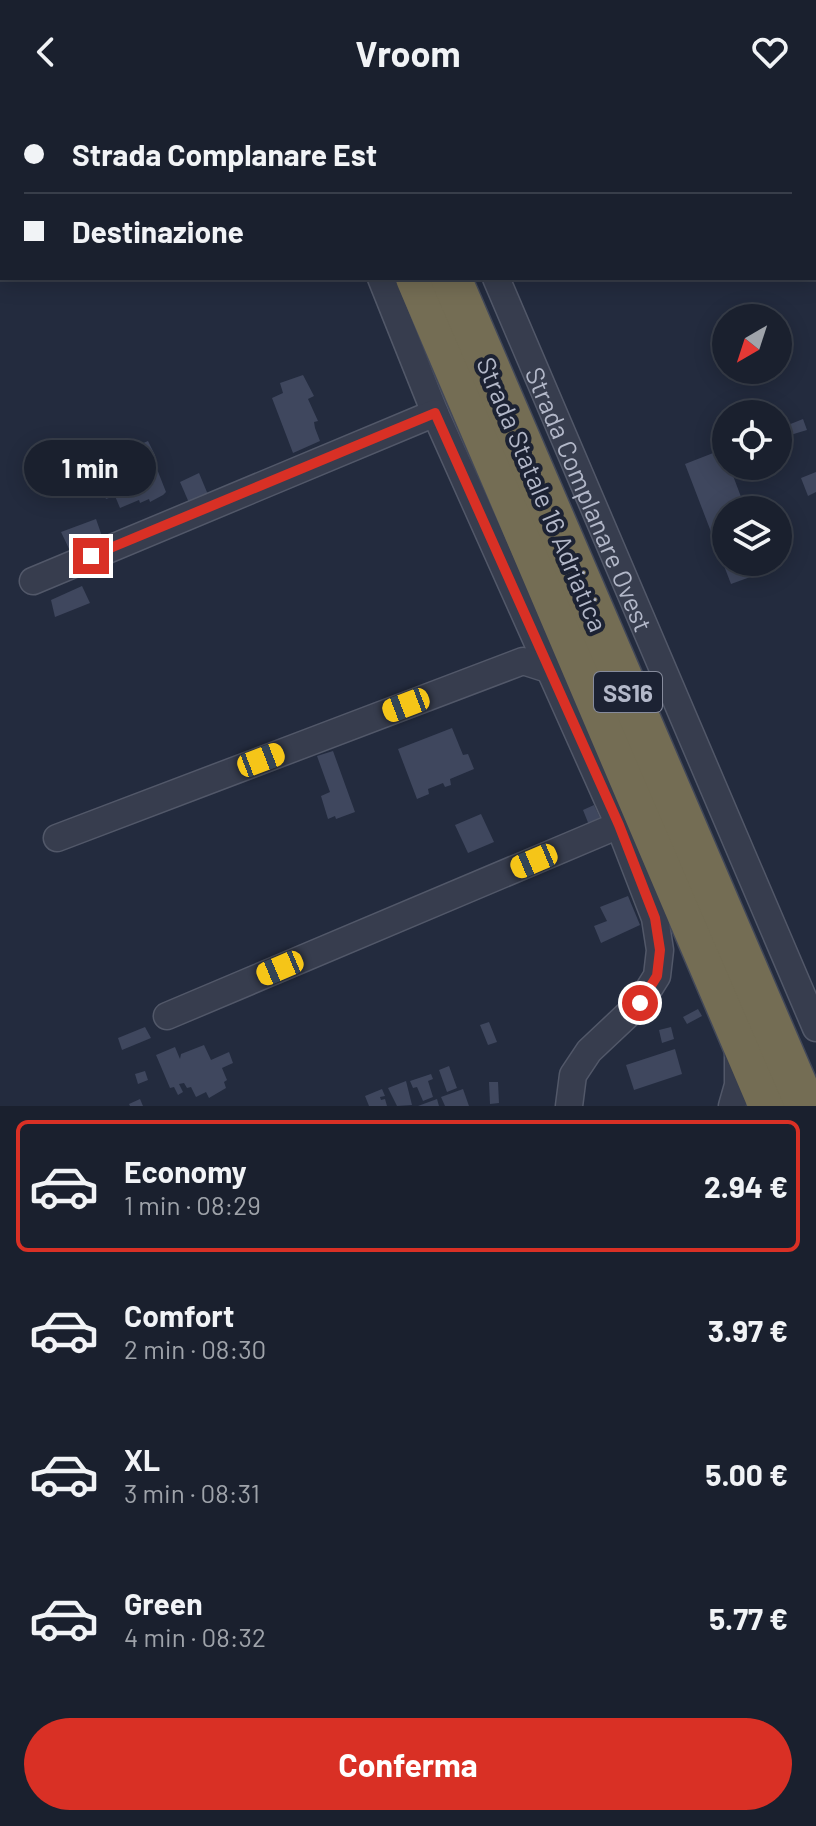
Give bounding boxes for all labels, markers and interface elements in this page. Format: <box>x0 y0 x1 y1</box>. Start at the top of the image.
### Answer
icon: back <box>24 30 68 74</box>
icon: heart <box>748 30 792 74</box>
text: Vroom <box>355 31 461 74</box>
text: Strada Complanare Est <box>72 136 377 172</box>
text: Destinazione <box>72 213 244 249</box>
north arrow <box>712 304 792 384</box>
map controls <box>712 304 792 576</box>
street label: Strada Statale 16 Adriatica <box>471 352 615 636</box>
street label: Strada Complanare Ovest <box>520 362 660 636</box>
button: locate <box>712 400 792 480</box>
callout: 1 min <box>25 440 157 496</box>
text: 1 min <box>62 452 118 483</box>
button: layers <box>712 496 792 576</box>
route end <box>73 538 109 574</box>
road number: SS16 <box>594 672 662 712</box>
car <box>379 685 433 725</box>
car <box>234 740 288 780</box>
car <box>507 841 561 881</box>
car <box>253 948 307 988</box>
route start <box>622 985 658 1021</box>
icon: car <box>28 1150 100 1222</box>
text: Economy <box>124 1153 247 1189</box>
text: 2.94 € <box>704 1168 788 1204</box>
text: 1 min · 08:29 <box>124 1189 261 1220</box>
icon: car <box>28 1294 100 1366</box>
text: Comfort <box>124 1297 234 1333</box>
text: 3.97 € <box>708 1312 788 1348</box>
text: 2 min · 08:30 <box>124 1333 266 1364</box>
icon: car <box>28 1438 100 1510</box>
text: XL <box>124 1441 160 1477</box>
text: 5.00 € <box>705 1456 788 1492</box>
text: 3 min · 08:31 <box>124 1477 260 1508</box>
icon: car <box>28 1582 100 1654</box>
text: Green <box>124 1585 203 1621</box>
text: 5.77 € <box>709 1600 788 1636</box>
text: 4 min · 08:32 <box>124 1621 266 1652</box>
button: Conferma <box>24 1718 792 1810</box>

